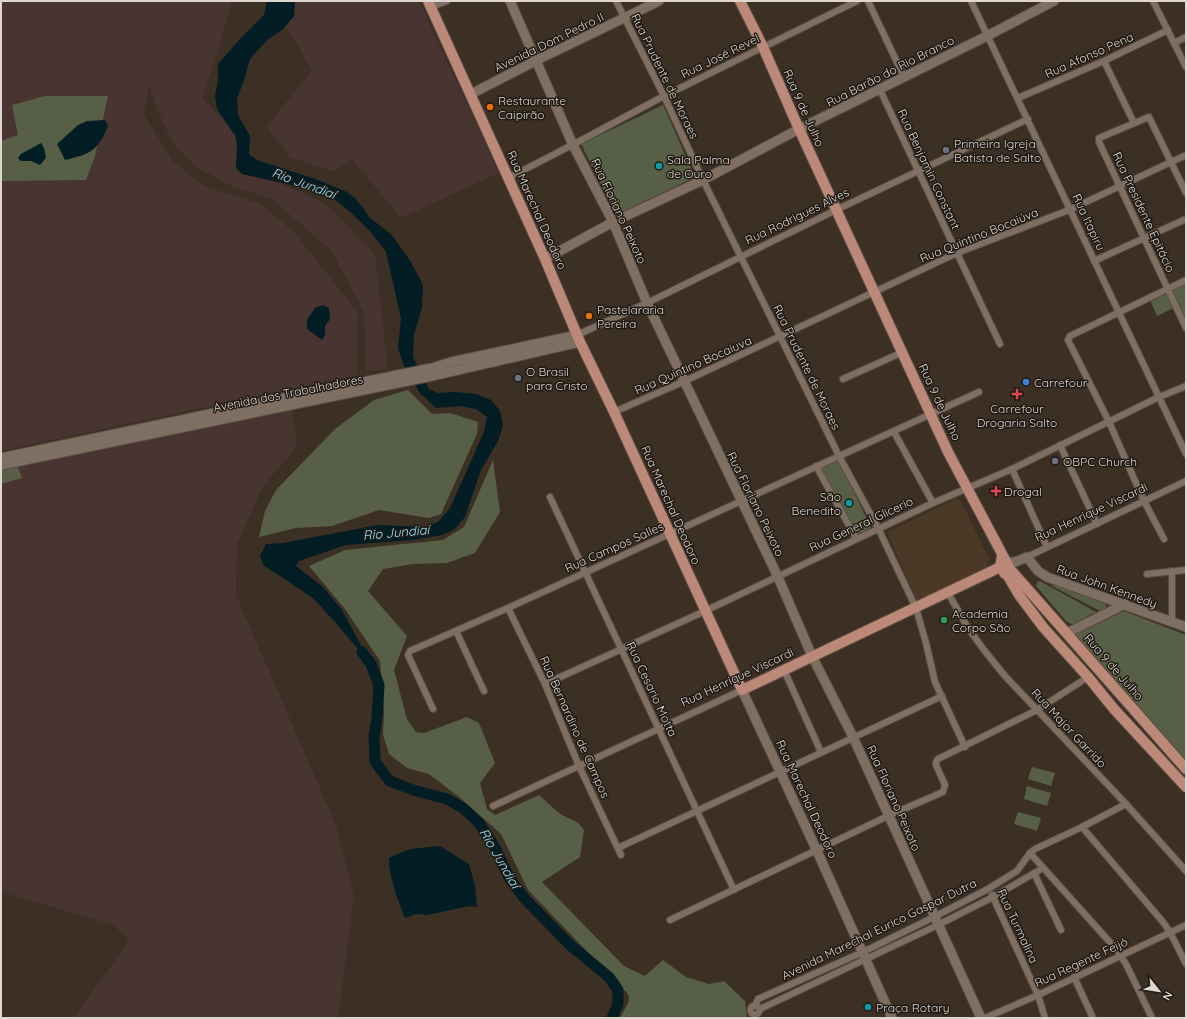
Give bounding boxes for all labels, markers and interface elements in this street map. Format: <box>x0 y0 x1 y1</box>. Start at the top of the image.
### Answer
street label: Avenida Dom Pedro II <box>492 9 606 75</box>
street label: Rua Prudente de Moraes <box>628 11 702 141</box>
street label: Rua Afonso Pena <box>1042 29 1136 81</box>
street label: Rua José Revel <box>678 30 762 82</box>
street label: Rua Barão do Rio Branco <box>824 32 956 110</box>
street label: Rua 9 de Julho <box>780 67 828 149</box>
place label: Restaurante Caipirão <box>498 93 566 122</box>
marker: Restaurante Caipirão <box>485 102 495 112</box>
street label: Rua Benjamin Constant <box>895 106 963 232</box>
place label: Primeira Igreja Batista de Salto <box>954 136 1041 165</box>
marker: Primeira Igreja Batista de Salto <box>941 145 951 155</box>
street label: Rua Marechal Deodoro <box>504 148 570 272</box>
street label: Rua Presidente Epitácio <box>1110 150 1178 274</box>
place label: Sala Palma de Ouro <box>667 152 730 181</box>
street label: Rua Floriano Peixoto <box>588 156 650 266</box>
marker: Sala Palma de Ouro <box>654 161 664 171</box>
water label: Rio Jundiaí <box>270 164 340 203</box>
street label: Rua Rodrigues Alves <box>743 184 852 248</box>
street label: Rua Itapiru <box>1069 191 1109 253</box>
street label: Rua Quintino Bocaiúva <box>918 204 1040 266</box>
place label: Pastelararia Pereira <box>597 302 664 331</box>
street label: Rua Prudente de Moraes <box>770 302 844 432</box>
marker: Pastelararia Pereira <box>584 311 594 321</box>
street label: Rua Quintino Bocaiuva <box>632 332 754 398</box>
street label: Rua 9 de Julho <box>916 361 964 443</box>
place label: O Brasil para Cristo <box>526 364 587 393</box>
street label: Avenida dos Trabalhadores <box>212 371 364 415</box>
marker: O Brasil para Cristo <box>513 373 523 383</box>
place label: Carrefour <box>1034 375 1088 390</box>
marker: Carrefour <box>1021 377 1031 387</box>
marker: Carrefour Drogaria Salto <box>1012 389 1022 399</box>
place label: Carrefour Drogaria Salto <box>977 401 1057 430</box>
street label: Rua Marechal Deodoro <box>638 443 704 567</box>
street label: Rua Floriano Peixoto <box>724 449 788 559</box>
place label: OBPC Church <box>1063 454 1137 469</box>
marker: OBPC Church <box>1050 456 1060 466</box>
street label: Rua Henrique Viscardi <box>1032 479 1150 545</box>
place label: Drogal <box>1004 484 1042 499</box>
marker: Drogal <box>991 486 1001 496</box>
place label: São Benedito <box>792 489 841 518</box>
street label: Rua General Glicerio <box>807 493 915 555</box>
marker: São Benedito <box>844 498 854 508</box>
street label: Rua Campos Salles <box>562 518 666 576</box>
water label: Rio Jundiaí <box>362 521 432 543</box>
street label: Rua John Kennedy <box>1055 561 1159 611</box>
place label: Academia Corpo São <box>952 606 1011 635</box>
marker: Academia Corpo São <box>939 615 949 625</box>
street label: Rua 9 de Julho <box>1081 631 1147 703</box>
street label: Rua Cesario Motta <box>623 639 681 739</box>
street label: Rua Henrique Viscardi <box>678 644 796 710</box>
street label: Rua Bernardino de Campos <box>537 654 613 801</box>
street label: Rua Major Garrido <box>1028 685 1110 771</box>
street label: Rua Marechal Deodoro <box>773 737 841 861</box>
street label: Rua Floriano Peixoto <box>864 743 924 853</box>
water label: Rio Jundiaí <box>476 825 525 893</box>
street label: Avenida Marechal Eurico Gaspar Dutra <box>779 875 979 983</box>
street label: Rua Turmalina <box>994 886 1042 966</box>
street label: Rua Regente Feijó <box>1032 934 1130 990</box>
north arrow <box>1139 971 1179 1011</box>
text: N <box>1160 989 1176 1003</box>
place label: Praça Rotary <box>876 1000 950 1015</box>
marker: Praça Rotary <box>863 1002 873 1012</box>

